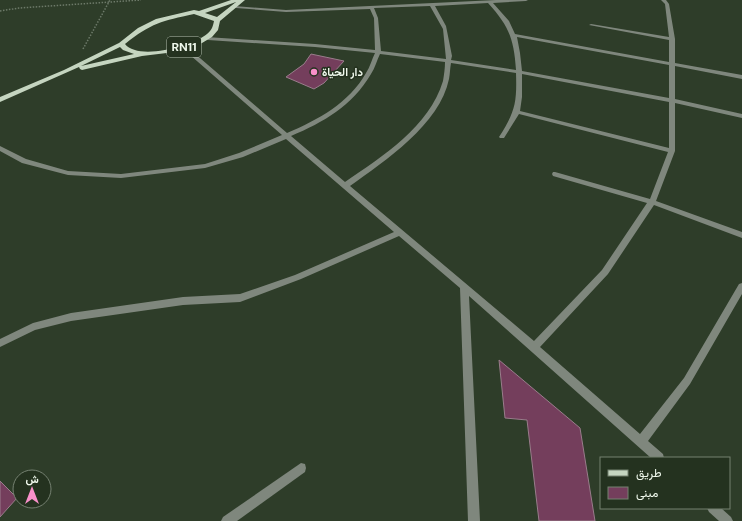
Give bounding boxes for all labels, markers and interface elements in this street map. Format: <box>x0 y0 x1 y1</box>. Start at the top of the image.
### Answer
road number: RN11 <box>167 37 201 57</box>
place label: دار الحياة <box>322 65 363 79</box>
marker: دار الحياة <box>309 67 319 77</box>
legend <box>600 457 730 509</box>
text: طريق <box>636 465 662 481</box>
north arrow <box>12 469 52 509</box>
text: ش <box>25 472 39 486</box>
text: مبنى <box>636 485 658 501</box>

